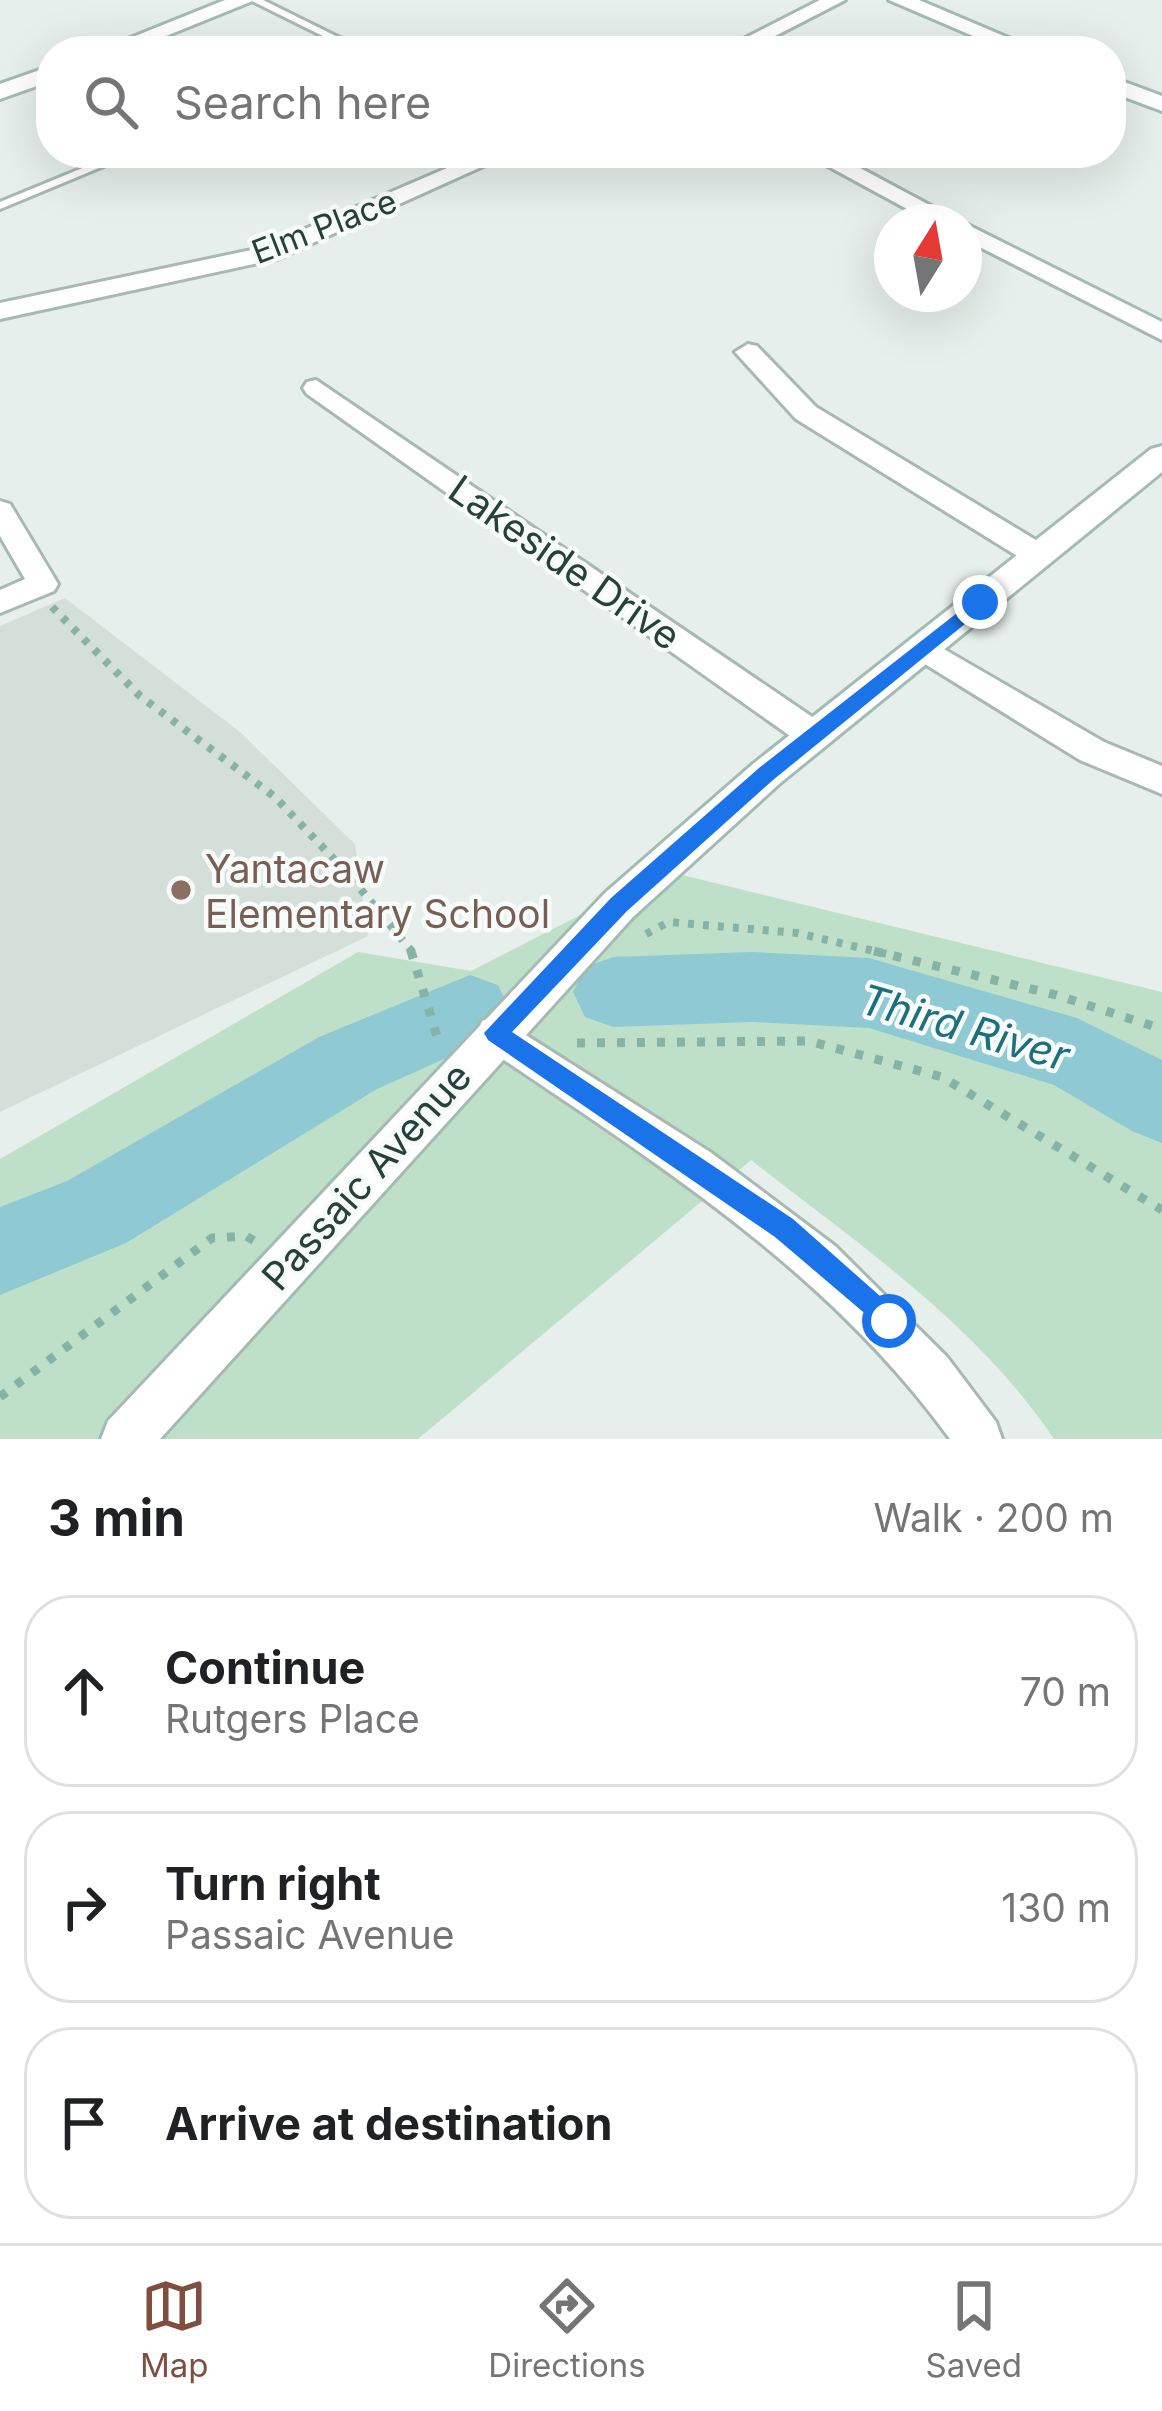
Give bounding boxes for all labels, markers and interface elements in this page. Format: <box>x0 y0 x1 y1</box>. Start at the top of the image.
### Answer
search box <box>36 36 1126 168</box>
icon: search <box>78 69 144 135</box>
text: Search here <box>174 75 431 130</box>
street label: Elm Place <box>246 180 402 272</box>
north arrow <box>874 204 982 312</box>
street label: Lakeside Drive <box>440 465 690 659</box>
route end <box>953 575 1007 629</box>
place label: Yantacaw Elementary School <box>205 845 550 937</box>
marker: Yantacaw Elementary School <box>168 877 194 903</box>
water label: Third River <box>855 973 1076 1081</box>
street label: Passaic Avenue <box>252 1053 480 1299</box>
route start <box>862 1294 916 1348</box>
text: 3 min <box>48 1487 185 1548</box>
text: Walk · 200 m <box>874 1494 1114 1541</box>
text: Continue <box>165 1640 365 1695</box>
icon: ahead <box>51 1658 117 1724</box>
text: 70 m <box>1020 1668 1111 1715</box>
text: Rutgers Place <box>165 1695 420 1742</box>
text: Turn right <box>165 1856 381 1911</box>
icon: right <box>51 1874 117 1940</box>
text: 130 m <box>1001 1884 1111 1931</box>
text: Passaic Avenue <box>165 1911 455 1958</box>
icon: arrive <box>51 2090 117 2156</box>
text: Arrive at destination <box>165 2096 612 2151</box>
tab: Map <box>140 2273 208 2385</box>
tab: Directions <box>488 2273 646 2385</box>
tab: Saved <box>925 2273 1022 2385</box>

